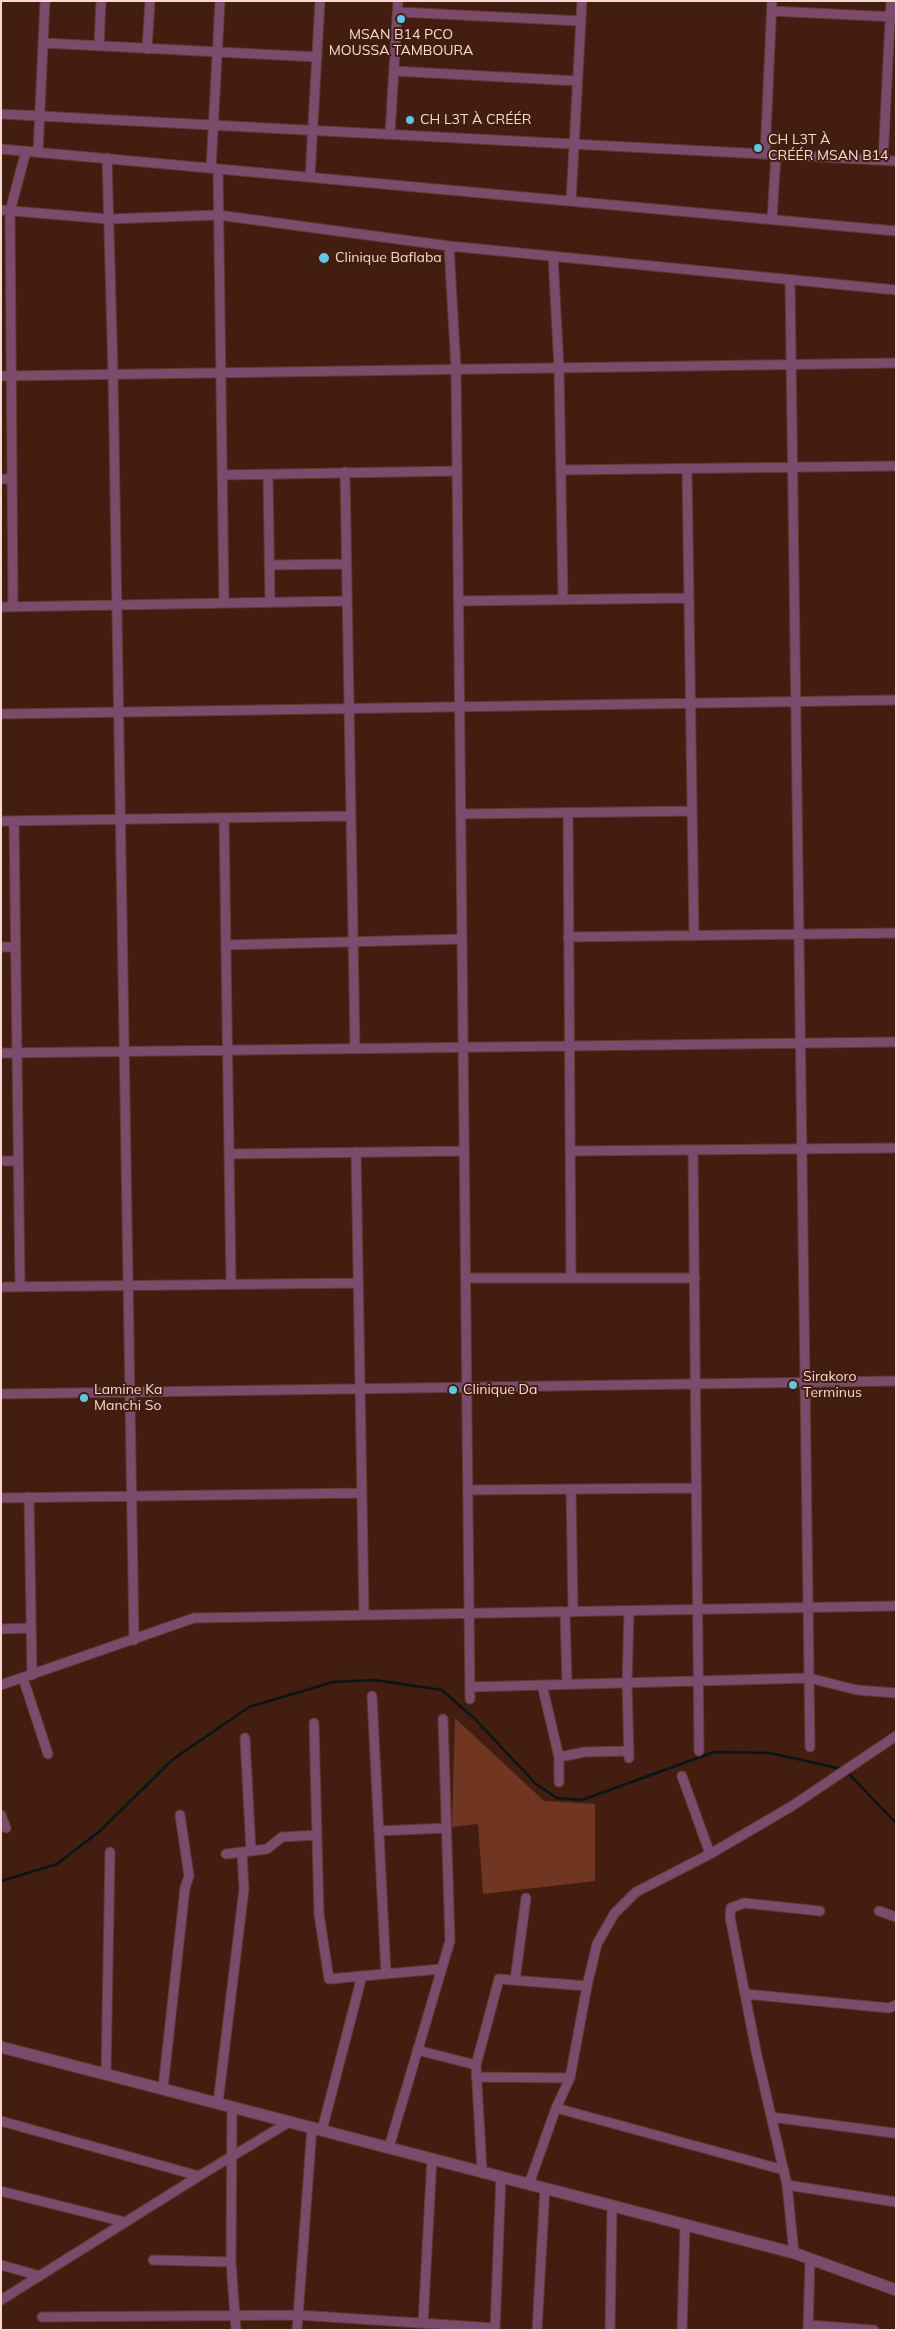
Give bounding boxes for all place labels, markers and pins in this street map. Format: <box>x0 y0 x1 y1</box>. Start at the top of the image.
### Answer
marker: MSAN B14 PCO MOUSSA TAMBOURA <box>395 13 407 25</box>
place label: MSAN B14 PCO MOUSSA TAMBOURA <box>329 27 473 59</box>
place label: CH L3T À CRÉÉR <box>420 112 531 128</box>
marker: CH L3T À CRÉÉR <box>404 114 416 126</box>
place label: CH L3T À CRÉÉR MSAN B14 <box>768 132 889 164</box>
marker: CH L3T À CRÉÉR MSAN B14 <box>752 142 764 154</box>
place label: Clinique Baflaba <box>335 250 442 266</box>
marker: Clinique Baflaba <box>317 251 331 265</box>
place label: Sirakoro Terminus <box>803 1369 862 1401</box>
marker: Sirakoro Terminus <box>787 1379 799 1391</box>
place label: Lamine Ka Manchi So <box>94 1382 162 1414</box>
place label: Clinique Da <box>463 1382 537 1398</box>
marker: Clinique Da <box>447 1384 459 1396</box>
marker: Lamine Ka Manchi So <box>78 1392 90 1404</box>

